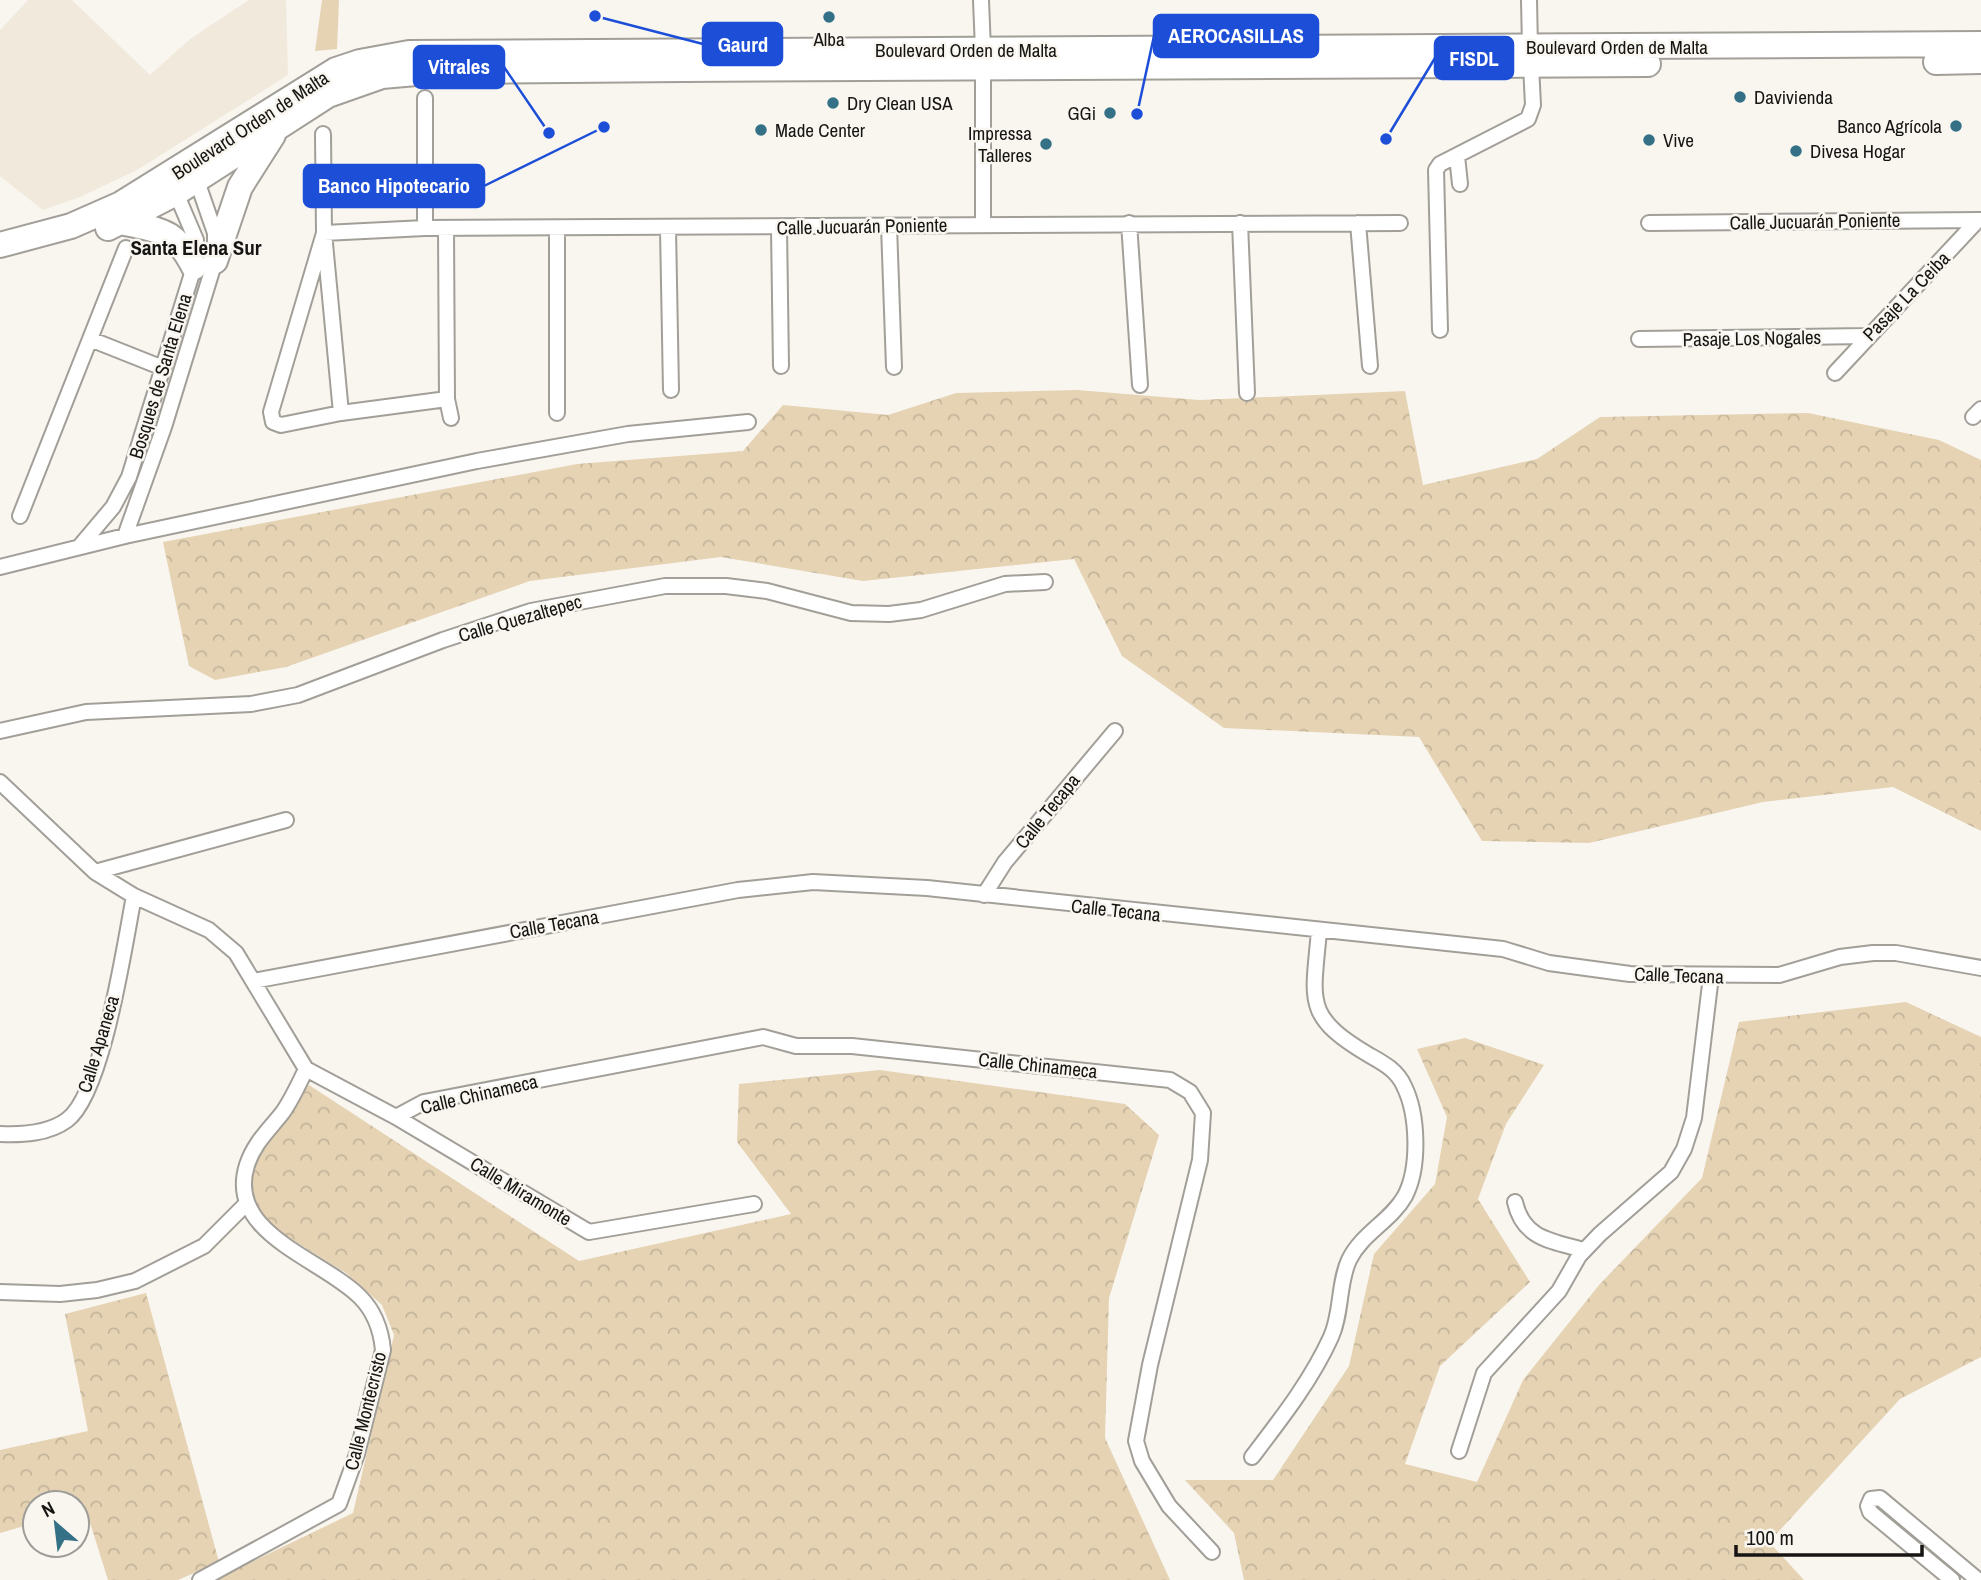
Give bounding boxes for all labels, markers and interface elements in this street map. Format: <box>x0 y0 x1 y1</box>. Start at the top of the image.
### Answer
marker: Alba <box>821 9 837 25</box>
callout: AEROCASILLAS <box>1154 15 1318 57</box>
text: AEROCASILLAS <box>1168 21 1304 50</box>
callout: Gaurd <box>703 23 782 65</box>
place label: Alba <box>812 26 845 52</box>
text: Gaurd <box>718 30 768 59</box>
street label: Boulevard Orden de Malta <box>1526 34 1708 60</box>
street label: Boulevard Orden de Malta <box>875 37 1057 63</box>
callout: FISDL <box>1435 37 1513 79</box>
text: FISDL <box>1449 44 1499 73</box>
callout: Vitrales <box>414 46 504 88</box>
text: Vitrales <box>428 52 490 81</box>
street label: Boulevard Orden de Malta <box>167 64 334 185</box>
place label: Davivienda <box>1754 84 1833 110</box>
marker: Davivienda <box>1732 89 1748 105</box>
place label: Dry Clean USA <box>847 90 953 116</box>
marker: Dry Clean USA <box>825 95 841 111</box>
place label: GGi <box>1067 100 1096 126</box>
marker: GGi <box>1102 105 1118 121</box>
place label: Banco Agrícola <box>1837 113 1942 139</box>
place label: Made Center <box>775 117 866 143</box>
marker: Banco Agrícola <box>1948 118 1964 134</box>
place label: Impressa Talleres <box>968 120 1032 168</box>
marker: Made Center <box>753 122 769 138</box>
place label: Vive <box>1663 127 1694 153</box>
marker: Vive <box>1641 132 1657 148</box>
marker: Impressa Talleres <box>1038 136 1054 152</box>
place label: Divesa Hogar <box>1810 138 1906 164</box>
marker: Divesa Hogar <box>1788 143 1804 159</box>
callout: Banco Hipotecario <box>304 165 484 207</box>
text: Banco Hipotecario <box>318 171 470 200</box>
street label: Calle Jucuarán Poniente <box>1729 207 1901 235</box>
street label: Calle Jucuarán Poniente <box>776 212 948 240</box>
district label: Santa Elena Sur <box>130 233 262 262</box>
street label: Pasaje La Ceiba <box>1857 245 1956 346</box>
street label: Bosques de Santa Elena <box>122 290 198 462</box>
street label: Pasaje Los Nogales <box>1682 324 1822 352</box>
street label: Calle Quezaltepec <box>455 588 585 648</box>
street label: Calle Tecapa <box>1009 768 1086 854</box>
street label: Calle Tecana <box>1070 892 1162 928</box>
street label: Calle Tecana <box>508 903 601 945</box>
street label: Calle Tecana <box>1634 960 1725 990</box>
street label: Calle Apaneca <box>71 992 125 1096</box>
street label: Calle Chinameca <box>977 1046 1099 1084</box>
street label: Calle Chinameca <box>418 1068 540 1120</box>
street label: Calle Miramonte <box>465 1150 577 1232</box>
street label: Calle Montecristo <box>338 1349 392 1473</box>
north arrow <box>21 1489 91 1559</box>
text: N <box>37 1495 59 1523</box>
scale bar <box>1736 1514 1922 1558</box>
text: 100 m <box>1746 1523 1794 1552</box>

